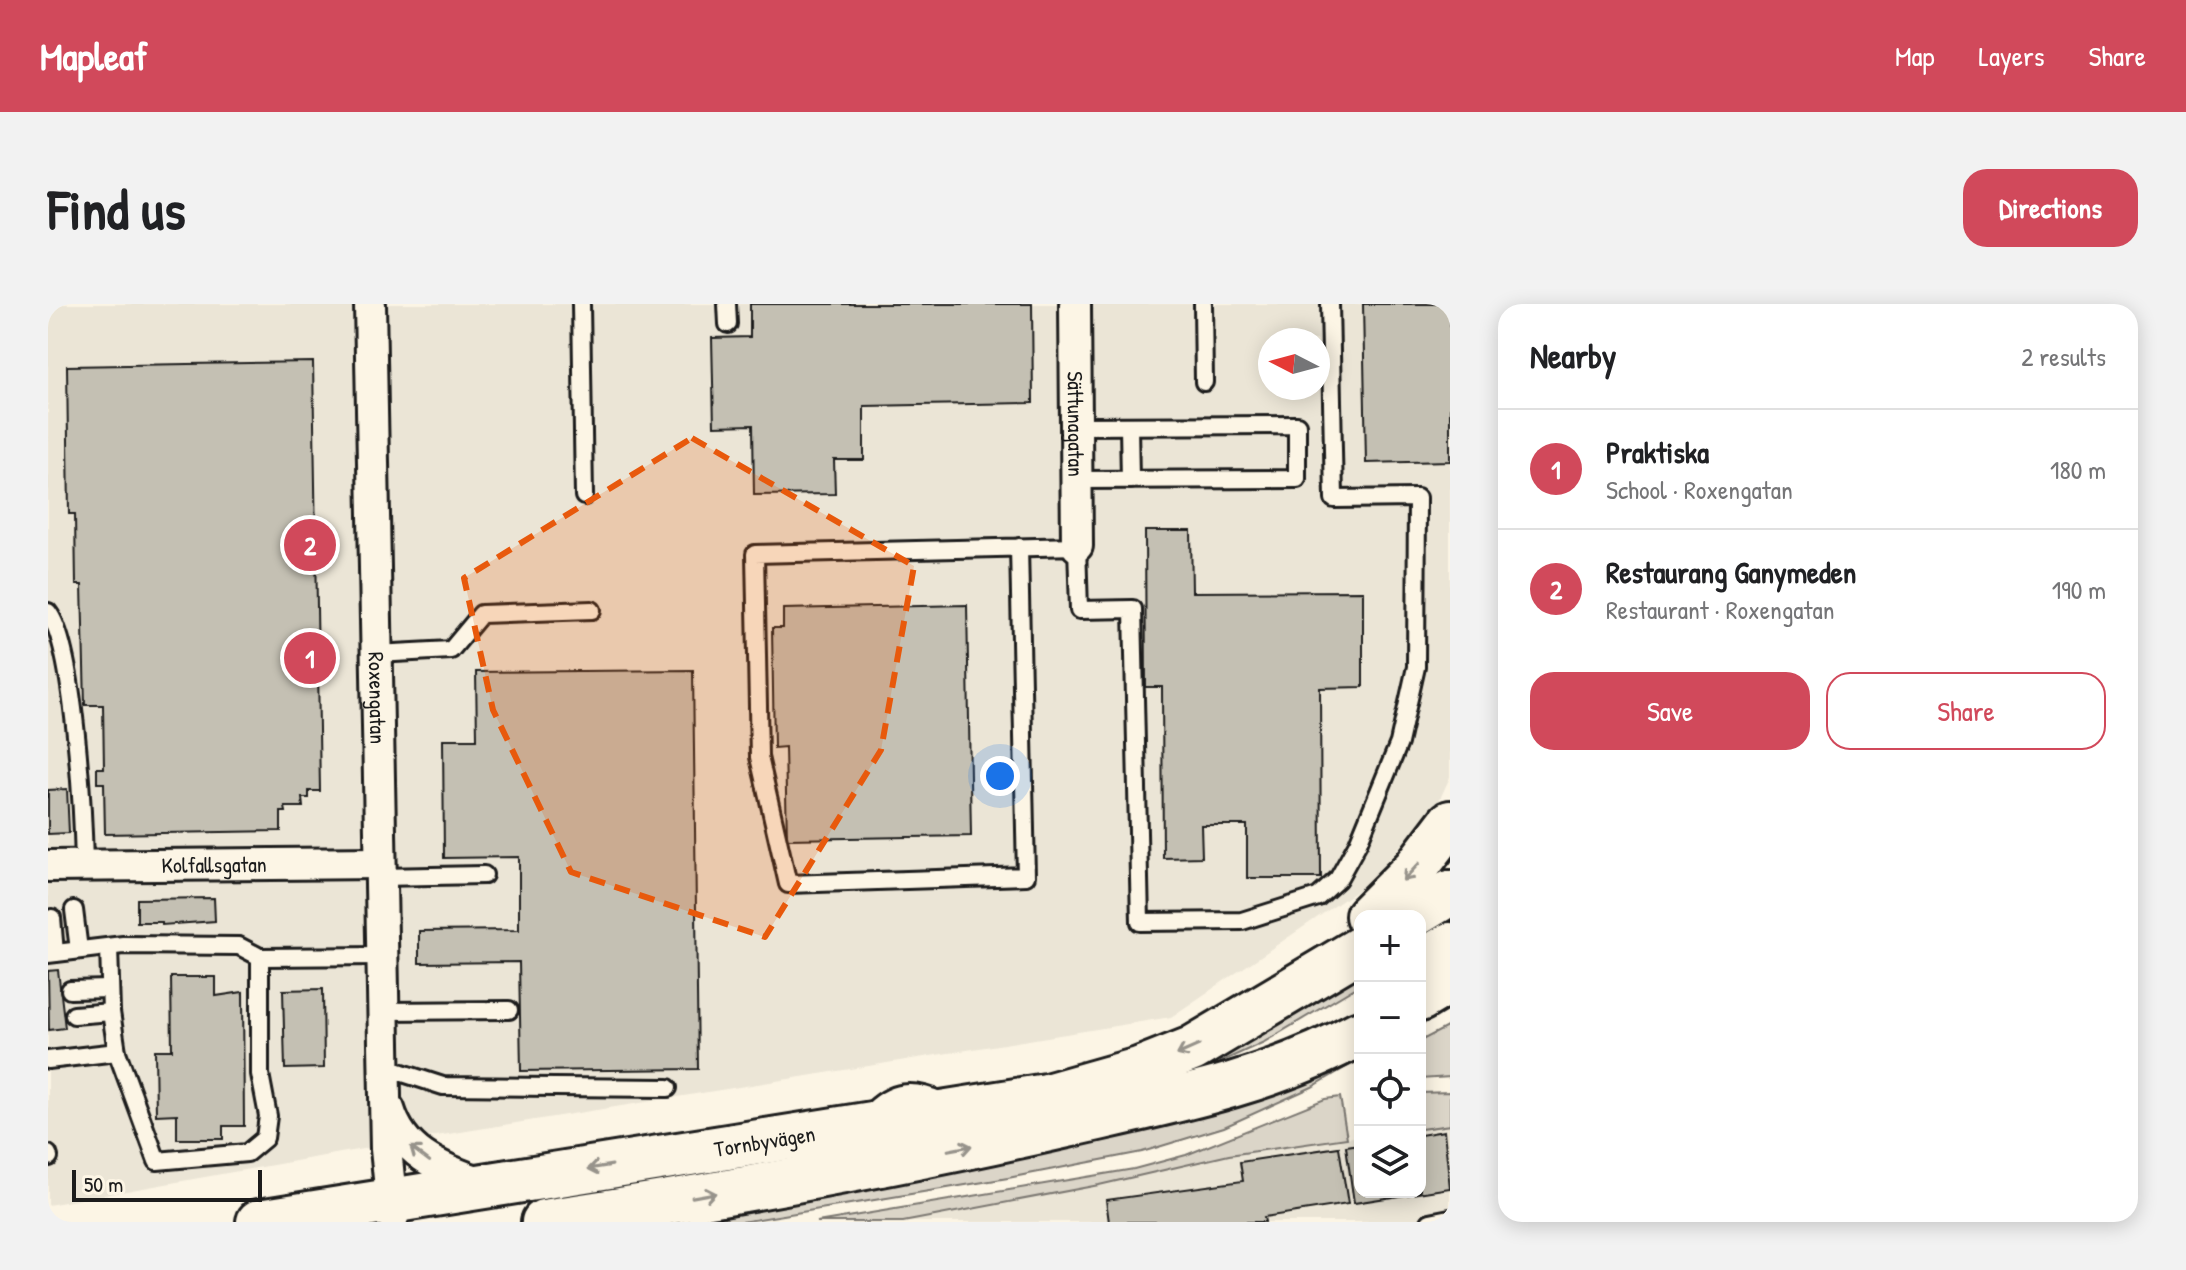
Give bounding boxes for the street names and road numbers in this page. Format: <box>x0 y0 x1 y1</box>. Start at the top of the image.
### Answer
street label: Sättunagatan <box>1061 371 1091 477</box>
street label: Roxengatan <box>362 652 393 744</box>
street label: Kolfallsgatan <box>161 849 267 880</box>
street label: Tornbyvägen <box>712 1118 817 1164</box>

